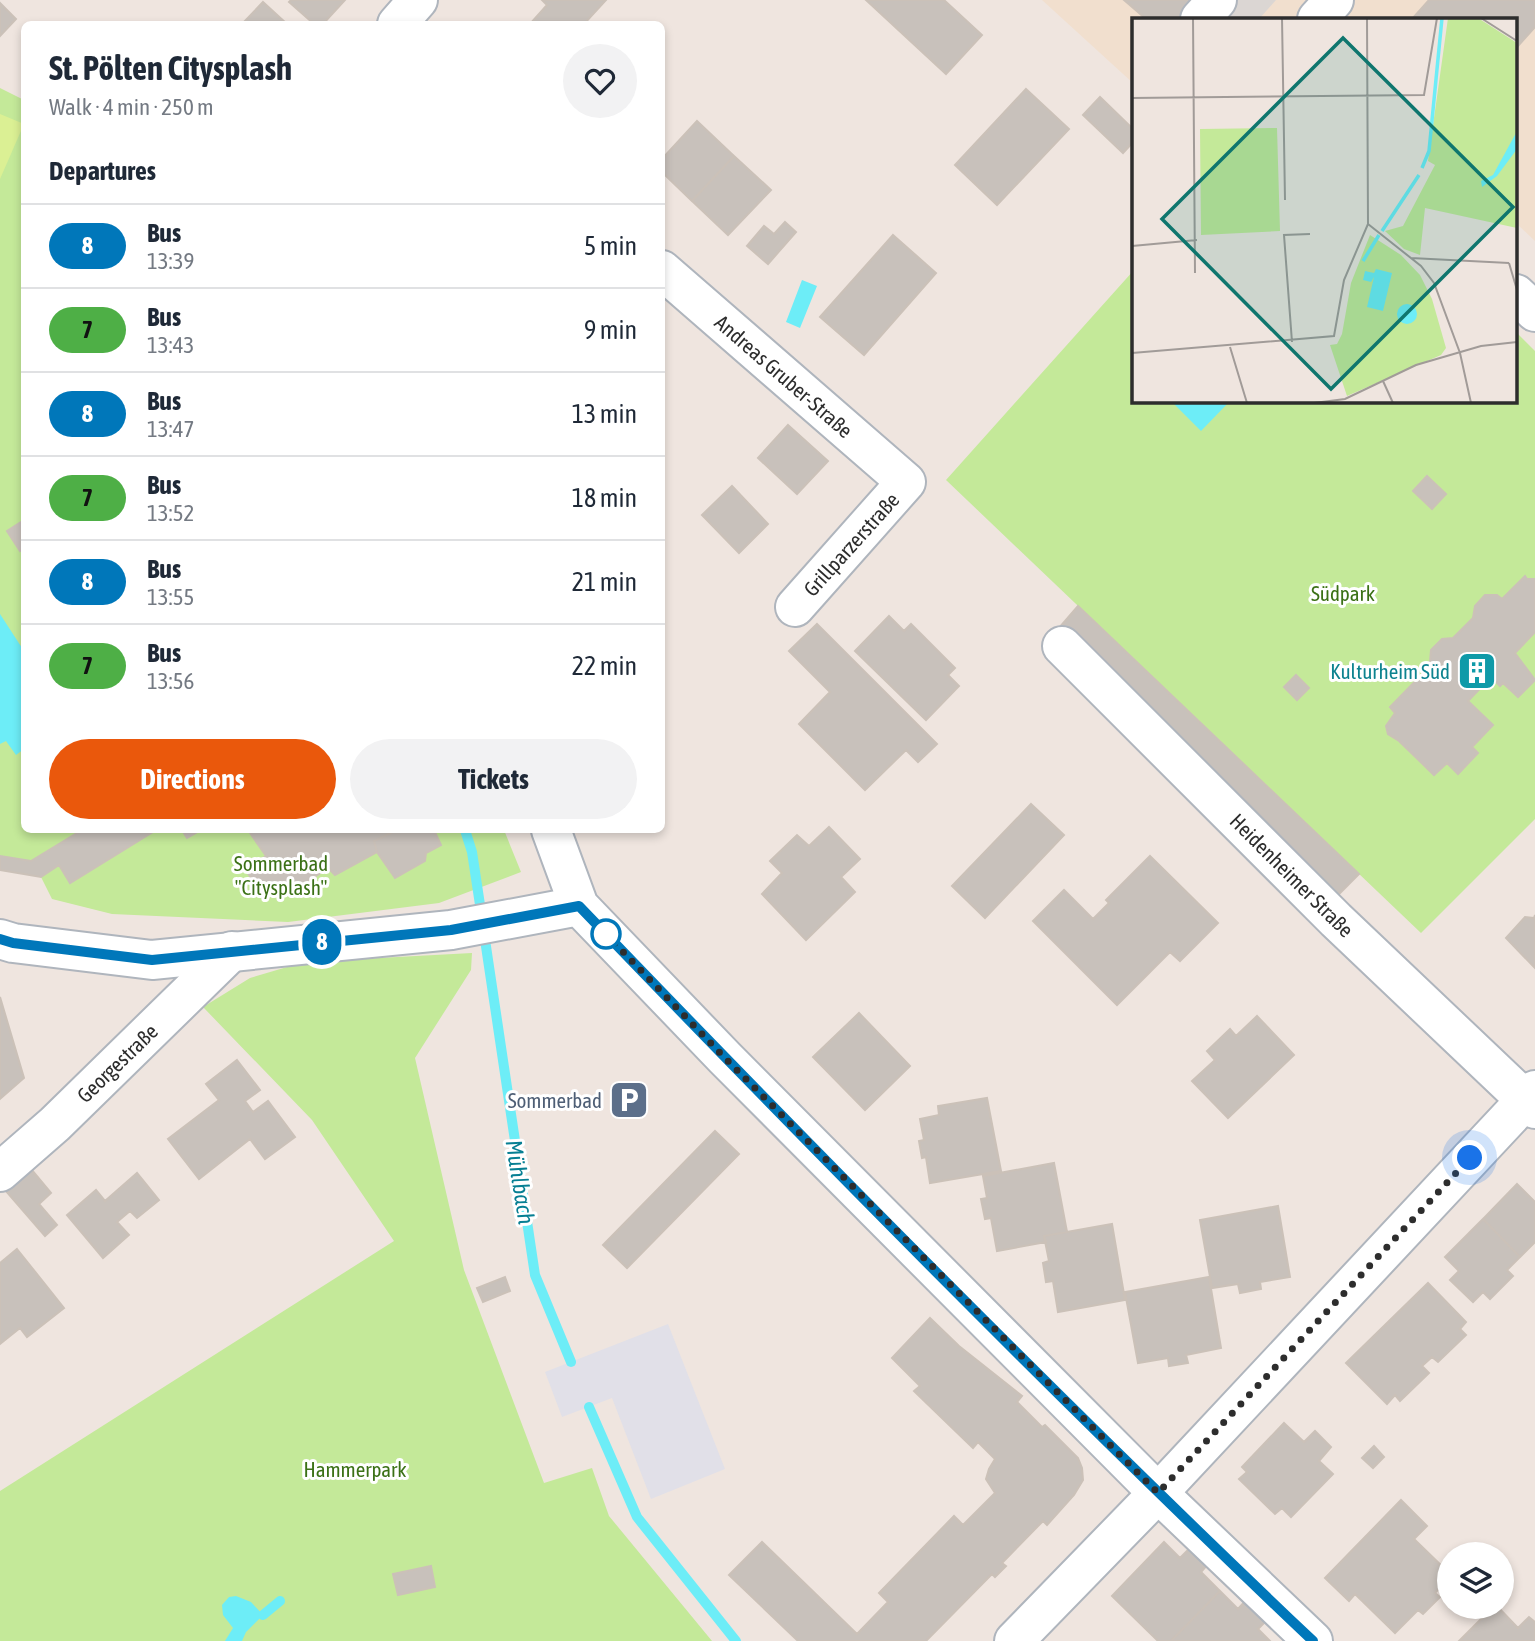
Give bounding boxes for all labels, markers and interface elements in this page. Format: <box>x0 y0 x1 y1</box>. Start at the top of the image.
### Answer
inset map <box>1132 18 1518 402</box>
button: heart <box>563 44 637 118</box>
text: St. Pölten Citysplash <box>49 49 292 87</box>
text: Walk · 4 min · 250 m <box>49 94 213 120</box>
text: Departures <box>49 156 156 186</box>
text: Bus <box>147 218 181 248</box>
text: 5 min <box>584 231 637 261</box>
text: 8 <box>82 232 93 259</box>
text: 13:39 <box>147 248 194 274</box>
text: Bus <box>147 302 181 332</box>
street label: Andreas Gruber-Straße <box>710 310 858 442</box>
text: 9 min <box>584 315 637 345</box>
text: 7 <box>82 316 93 343</box>
text: 13:43 <box>147 332 194 358</box>
text: Bus <box>147 386 181 416</box>
text: 13 min <box>572 399 637 429</box>
text: 8 <box>82 400 93 427</box>
text: 13:47 <box>147 416 194 442</box>
text: Bus <box>147 470 181 500</box>
text: 18 min <box>572 483 637 513</box>
text: 7 <box>82 484 93 511</box>
street label: Grillparzerstraße <box>798 487 904 601</box>
text: 13:52 <box>147 500 194 526</box>
text: Bus <box>147 554 181 584</box>
text: 21 min <box>572 567 637 597</box>
text: 8 <box>82 568 93 595</box>
park label: Südpark <box>1311 581 1375 605</box>
text: 13:55 <box>147 584 194 610</box>
text: Bus <box>147 638 181 668</box>
building icon: Kulturheim Süd <box>1456 650 1498 692</box>
text: 22 min <box>572 651 637 681</box>
text: 7 <box>82 652 93 679</box>
place label: Kulturheim Süd <box>1330 659 1450 683</box>
text: 13:56 <box>147 668 194 694</box>
button: Directions <box>49 739 336 819</box>
button: Tickets <box>350 739 637 819</box>
street label: Heidenheimer Straße <box>1225 808 1359 942</box>
park label: Sommerbad "Citysplash" <box>234 851 328 899</box>
line badge: 8 <box>299 919 345 965</box>
unlabelled marker <box>591 919 621 949</box>
text: 8 <box>316 928 328 955</box>
street label: Georgestraße <box>72 1019 162 1107</box>
parking icon: Sommerbad <box>608 1079 650 1121</box>
place label: Sommerbad <box>508 1088 602 1112</box>
water label: Mühlbach <box>501 1138 539 1226</box>
your location <box>1452 1140 1487 1175</box>
park label: Hammerpark <box>303 1457 407 1481</box>
map controls <box>1437 1542 1514 1619</box>
button: layers <box>1437 1542 1514 1619</box>

